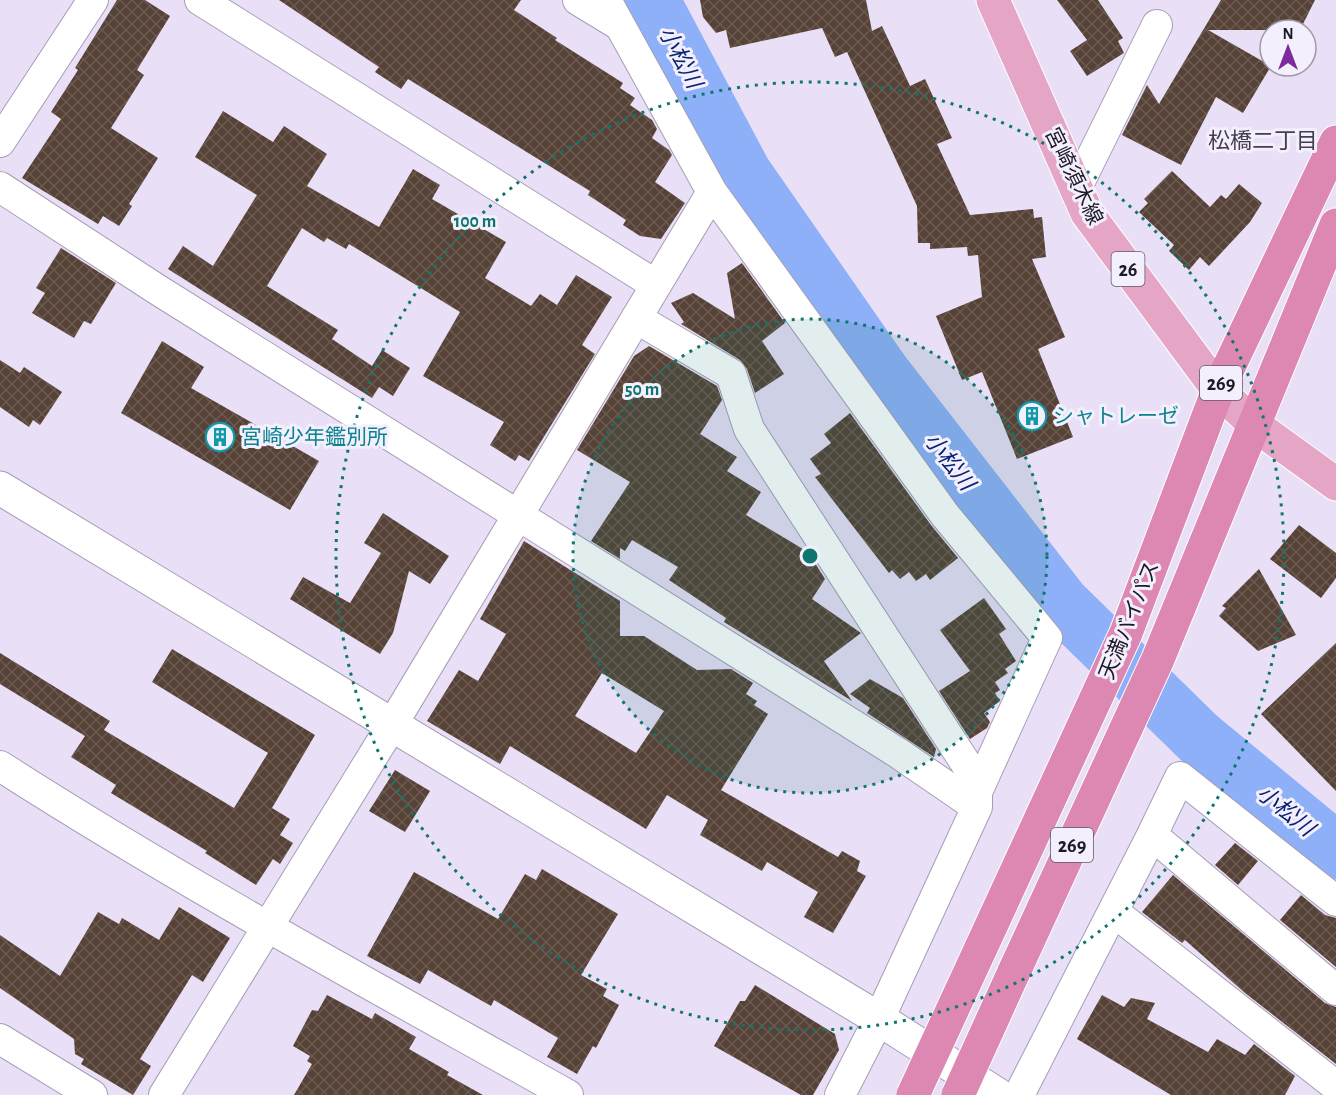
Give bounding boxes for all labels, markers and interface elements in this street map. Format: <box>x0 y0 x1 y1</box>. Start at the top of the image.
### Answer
north arrow <box>1258 18 1318 78</box>
water label: 小松川 <box>655 23 707 94</box>
text: N <box>1282 26 1294 42</box>
street label: 宮崎須木線 <box>1041 124 1107 228</box>
district label: 松橋二丁目 <box>1208 129 1318 152</box>
text: 100 m <box>454 213 496 231</box>
road number: 26 <box>1112 252 1144 286</box>
road number: 269 <box>1200 366 1242 400</box>
text: 50 m <box>625 381 659 399</box>
building icon: シャトレーゼ <box>1016 400 1048 432</box>
place label: シャトレーゼ <box>1053 405 1179 427</box>
building icon: 宮崎少年鑑別所 <box>204 421 236 453</box>
place label: 宮崎少年鑑別所 <box>241 426 388 448</box>
water label: 小松川 <box>920 428 980 496</box>
centre of rings <box>800 546 820 566</box>
street label: 天満バイパス <box>1095 558 1163 682</box>
water label: 小松川 <box>1253 781 1320 841</box>
road number: 269 <box>1051 828 1093 862</box>

